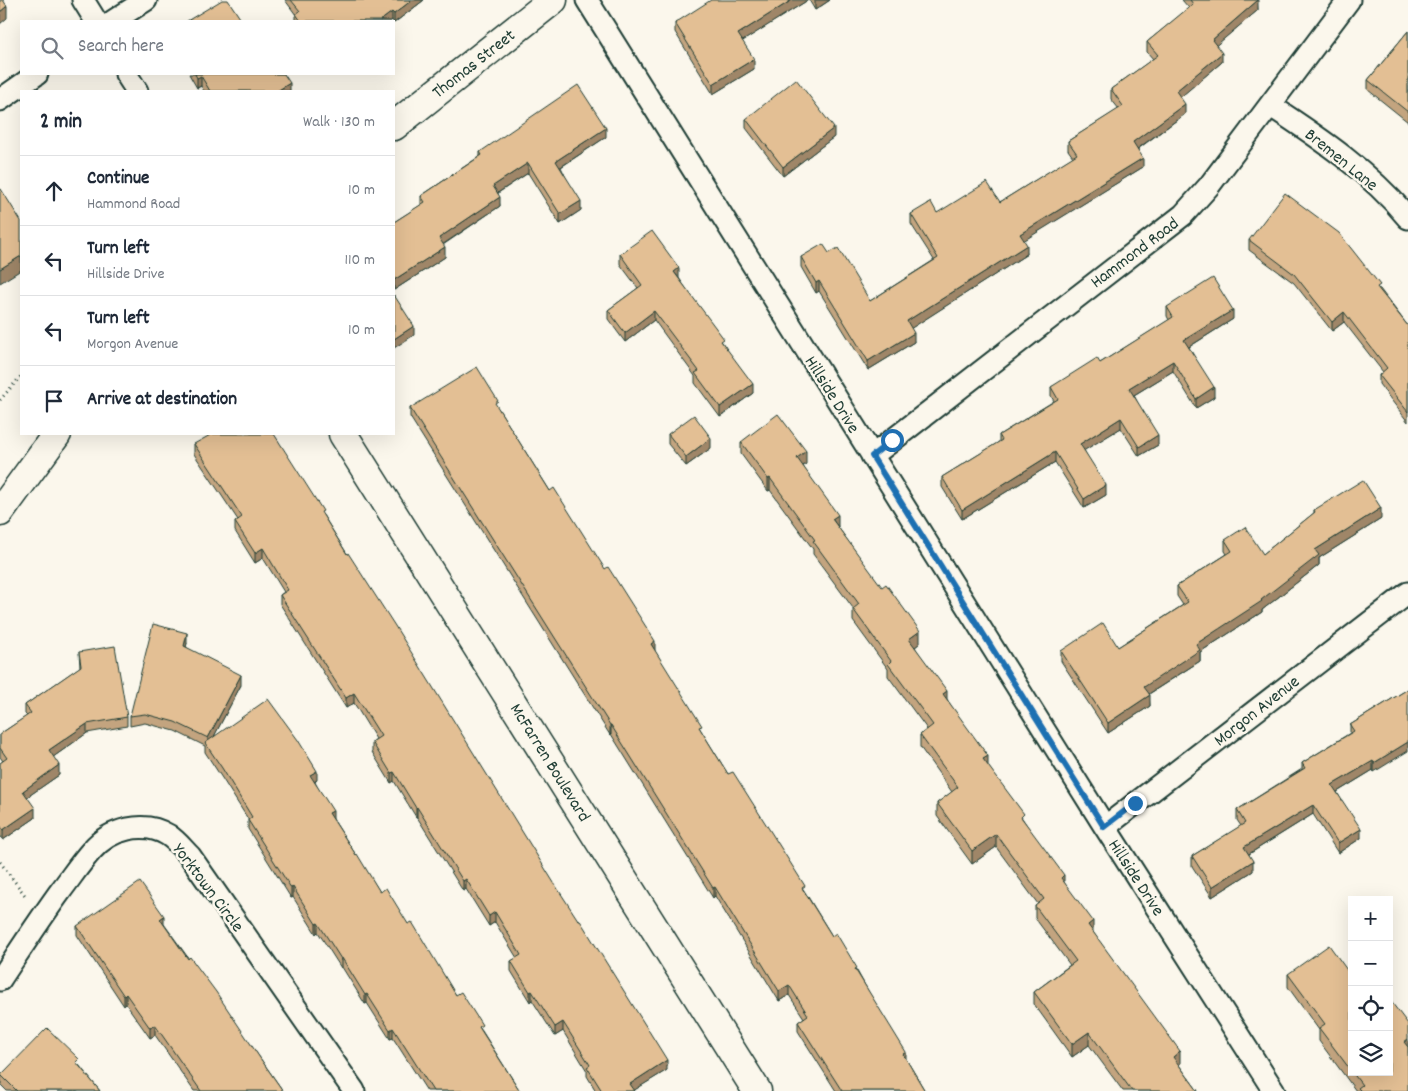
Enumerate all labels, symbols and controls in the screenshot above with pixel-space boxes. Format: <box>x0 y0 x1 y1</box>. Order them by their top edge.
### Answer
search box <box>20 20 395 75</box>
street label: Thomas Street <box>428 24 522 106</box>
icon: search <box>38 34 66 62</box>
text: Search here <box>78 34 164 61</box>
text: 2 min <box>40 108 82 138</box>
text: Walk · 130 m <box>303 111 375 134</box>
street label: Bremen Lane <box>1298 124 1383 198</box>
text: Continue <box>87 166 149 193</box>
icon: ahead <box>40 177 68 205</box>
text: 10 m <box>348 179 375 202</box>
text: Hammond Road <box>87 193 180 216</box>
street label: Hammond Road <box>1086 212 1185 296</box>
text: Turn left <box>87 236 150 263</box>
icon: left <box>40 247 68 275</box>
text: 110 m <box>345 249 375 272</box>
text: Hillside Drive <box>87 263 164 286</box>
text: Turn left <box>87 306 150 333</box>
icon: left <box>40 317 68 345</box>
text: 10 m <box>348 319 375 342</box>
text: Morgon Avenue <box>87 333 178 356</box>
street label: Hillside Drive <box>797 352 865 439</box>
icon: arrive <box>40 387 68 415</box>
text: Arrive at destination <box>87 387 237 414</box>
route start <box>881 429 904 452</box>
street label: Morgon Avenue <box>1209 670 1306 753</box>
street label: McFarren Boulevard <box>502 699 595 827</box>
route end <box>1124 792 1147 815</box>
street label: Hillside Drive <box>1101 835 1169 922</box>
street label: Yorktown Circle <box>165 839 249 938</box>
map controls <box>1348 896 1393 1076</box>
button: + <box>1348 896 1393 941</box>
button: − <box>1348 941 1393 986</box>
button: locate <box>1348 986 1393 1031</box>
button: layers <box>1348 1031 1393 1076</box>

